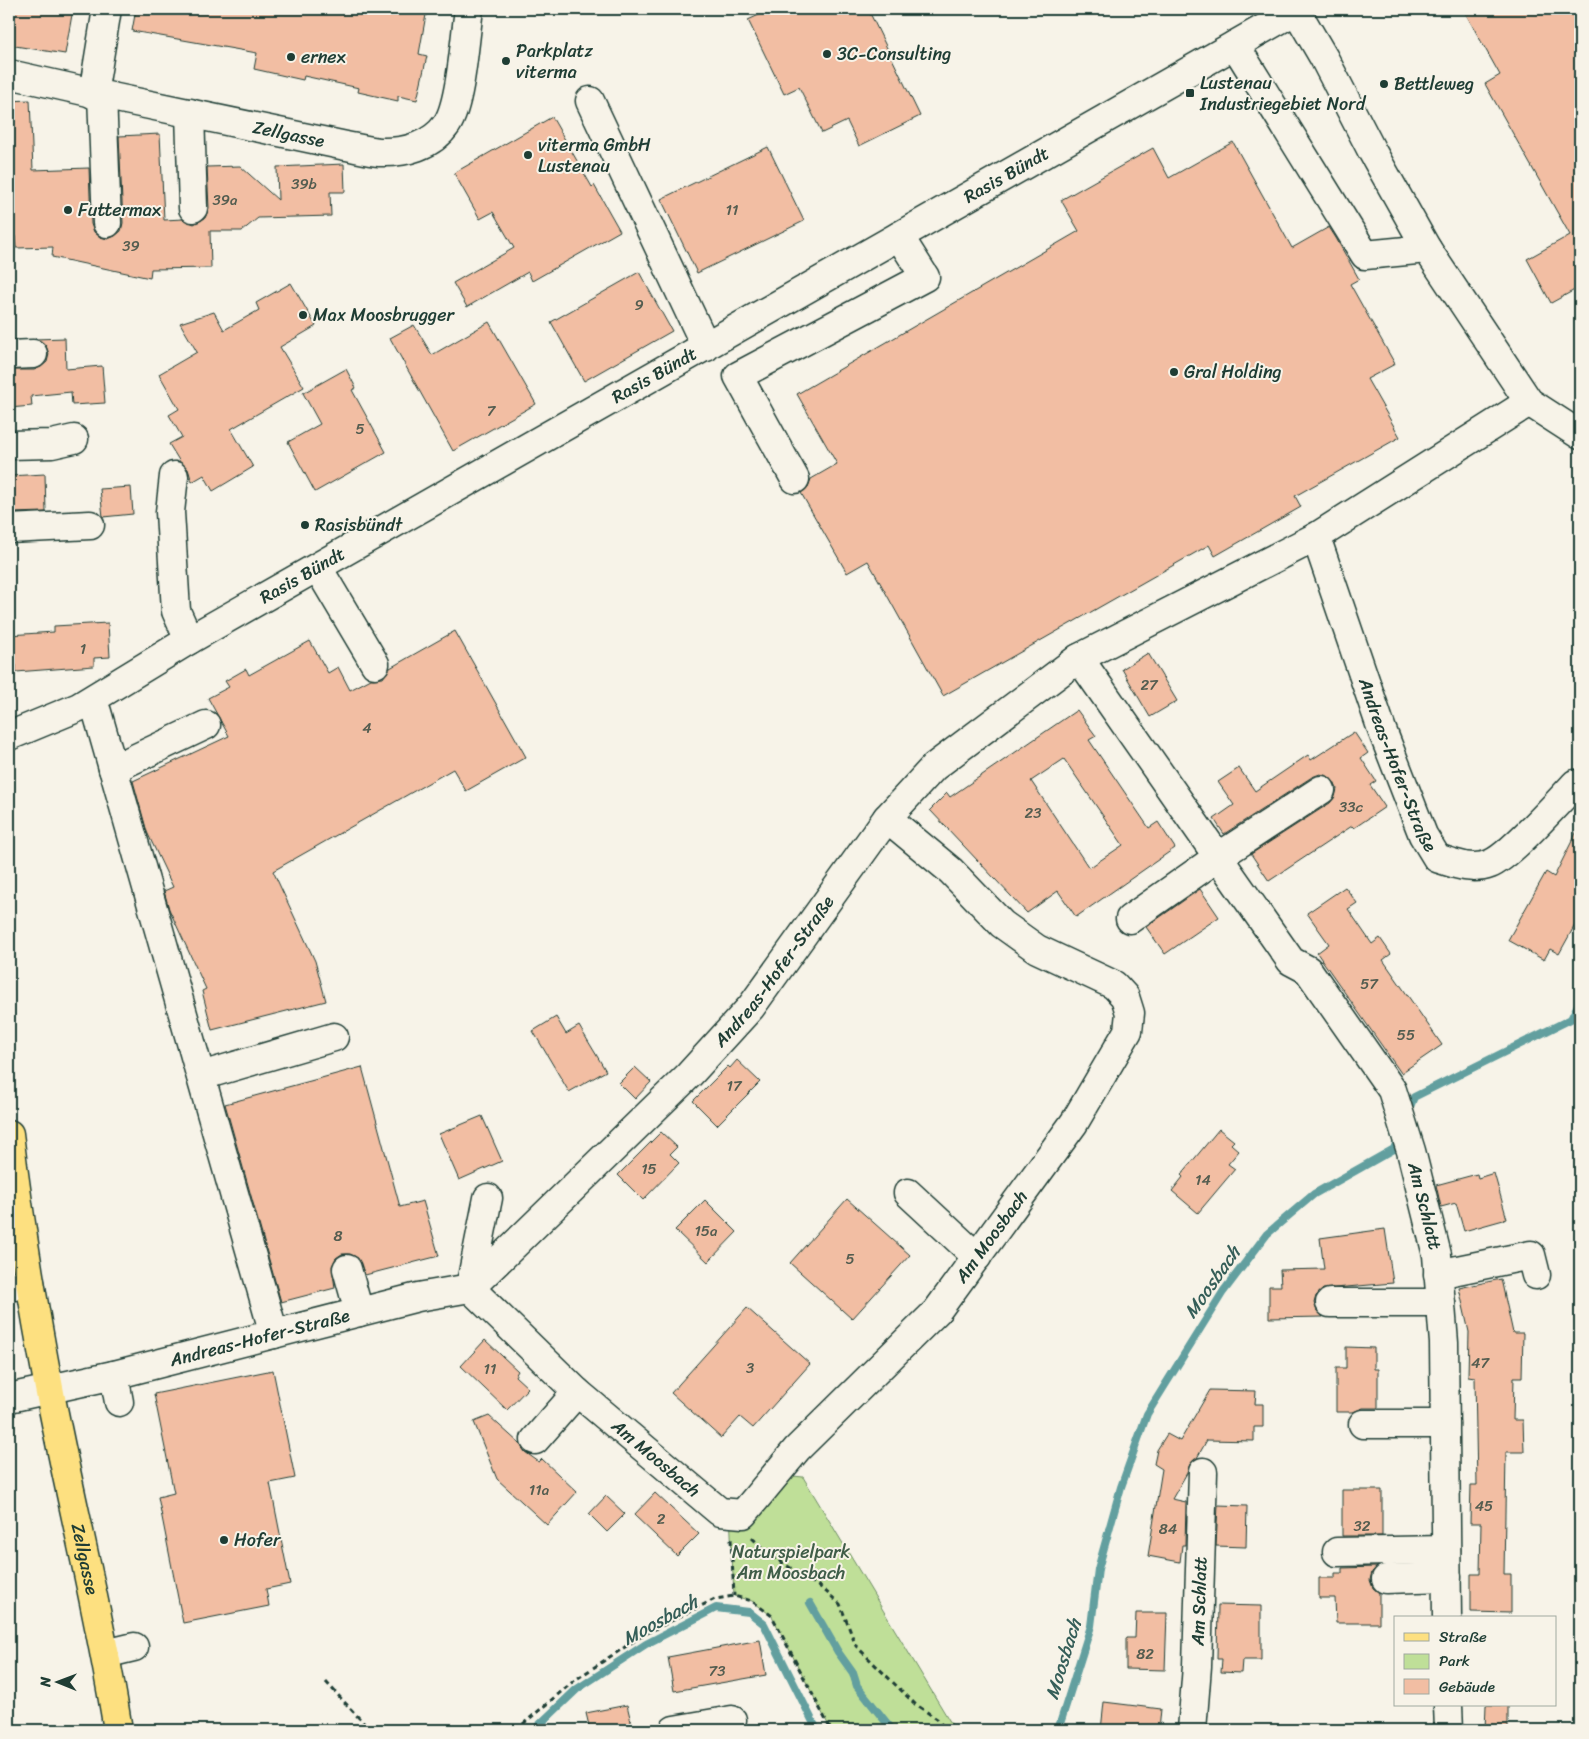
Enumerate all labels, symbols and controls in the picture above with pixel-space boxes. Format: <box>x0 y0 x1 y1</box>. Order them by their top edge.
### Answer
place label: Parkplatz viterma <box>516 35 593 88</box>
place label: 3C-Consulting <box>837 38 951 70</box>
place label: ernex <box>301 41 347 73</box>
marker: 3C-Consulting <box>821 48 833 60</box>
marker: ernex <box>285 51 297 63</box>
marker: Parkplatz viterma <box>500 55 512 67</box>
place label: Lustenau Industriegebiet Nord <box>1199 67 1367 120</box>
place label: Bettleweg <box>1394 68 1474 100</box>
marker: Bettleweg <box>1378 78 1390 90</box>
marker: Lustenau Industriegebiet Nord <box>1184 87 1196 99</box>
street label: Zellgasse <box>250 111 328 157</box>
place label: viterma GmbH Lustenau <box>538 129 651 182</box>
street label: Rasis Bündt <box>957 138 1056 212</box>
marker: viterma GmbH Lustenau <box>522 149 534 161</box>
house number: 39b <box>291 171 317 197</box>
house number: 39a <box>213 187 238 213</box>
place label: Futtermax <box>78 194 162 226</box>
house number: 11 <box>726 197 738 223</box>
marker: Futtermax <box>62 204 74 216</box>
house number: 39 <box>122 233 140 259</box>
house number: 9 <box>634 292 644 318</box>
place label: Max Moosbrugger <box>313 299 455 331</box>
marker: Max Moosbrugger <box>297 309 309 321</box>
street label: Rasis Bündt <box>605 338 703 412</box>
place label: Gral Holding <box>1184 356 1282 388</box>
marker: Gral Holding <box>1168 366 1180 378</box>
house number: 7 <box>487 398 497 424</box>
house number: 5 <box>355 416 365 442</box>
place label: Rasisbündt <box>315 509 403 541</box>
marker: Rasisbündt <box>299 519 311 531</box>
street label: Rasis Bündt <box>253 538 351 613</box>
house number: 1 <box>80 636 86 662</box>
house number: 27 <box>1140 672 1159 698</box>
street label: Andreas-Hofer-Straße <box>1349 673 1446 859</box>
house number: 4 <box>362 715 372 741</box>
house number: 33c <box>1339 794 1363 820</box>
house number: 23 <box>1025 800 1041 826</box>
street label: Andreas-Hofer-Straße <box>705 888 843 1055</box>
house number: 57 <box>1360 971 1379 997</box>
house number: 55 <box>1397 1022 1415 1048</box>
house number: 17 <box>726 1073 743 1099</box>
house number: 15 <box>641 1156 657 1182</box>
street label: Am Schlatt <box>1398 1158 1451 1253</box>
house number: 14 <box>1195 1167 1211 1193</box>
street label: Am Moosbach <box>946 1183 1036 1291</box>
house number: 15a <box>694 1218 718 1244</box>
house number: 8 <box>333 1223 343 1249</box>
water label: Moosbach <box>1175 1237 1250 1325</box>
house number: 5 <box>845 1246 855 1272</box>
street label: Andreas-Hofer-Straße <box>165 1299 353 1376</box>
house number: 47 <box>1471 1350 1490 1376</box>
house number: 3 <box>746 1355 754 1381</box>
house number: 11 <box>484 1356 496 1382</box>
street label: Am Moosbach <box>603 1410 708 1505</box>
house number: 11a <box>529 1477 550 1503</box>
house number: 45 <box>1475 1493 1493 1519</box>
house number: 2 <box>657 1506 666 1532</box>
house number: 32 <box>1354 1513 1371 1539</box>
house number: 84 <box>1159 1516 1177 1542</box>
street label: Zellgasse <box>62 1520 108 1598</box>
place label: Hofer <box>234 1524 282 1556</box>
marker: Hofer <box>218 1534 230 1546</box>
park label: Naturspielpark Am Moosbach <box>732 1536 850 1589</box>
street label: Am Schlatt <box>1182 1556 1216 1647</box>
water label: Moosbach <box>616 1585 706 1654</box>
water label: Moosbach <box>1035 1613 1091 1703</box>
legend <box>1394 1616 1556 1706</box>
text: Straße <box>1439 1624 1487 1650</box>
house number: 82 <box>1136 1641 1154 1667</box>
text: Park <box>1439 1648 1470 1674</box>
north arrow <box>32 1656 82 1706</box>
house number: 73 <box>709 1658 725 1684</box>
text: Gebäude <box>1439 1674 1495 1700</box>
text: N <box>33 1676 58 1688</box>

